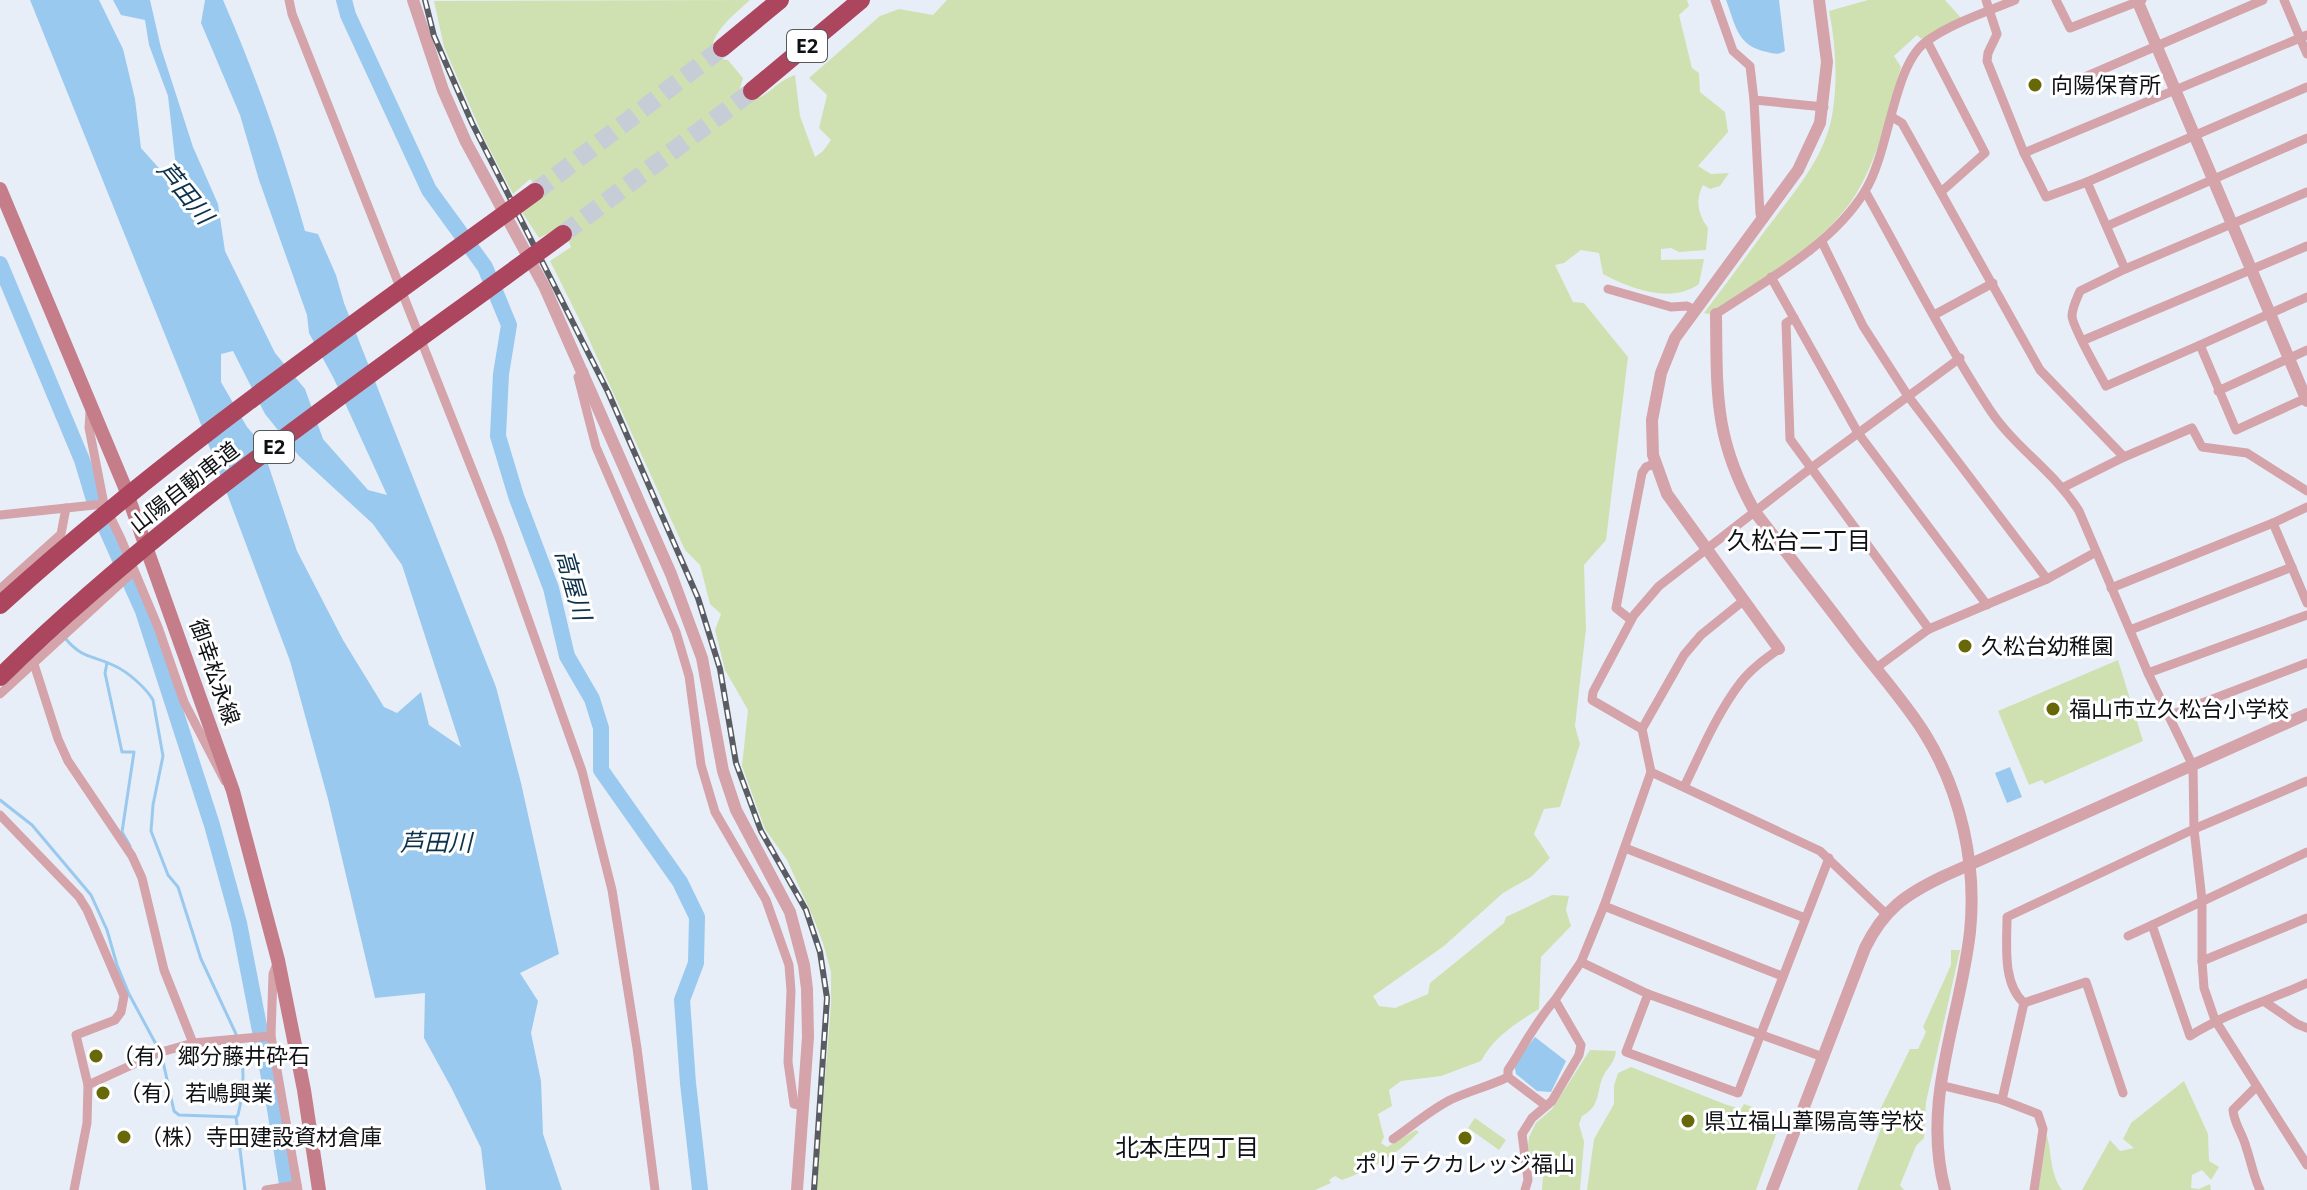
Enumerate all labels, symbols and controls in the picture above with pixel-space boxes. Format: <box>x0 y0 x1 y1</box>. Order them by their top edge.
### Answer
road number: E2 <box>787 30 827 62</box>
place label: 向陽保育所 <box>2051 69 2161 99</box>
marker: 向陽保育所 <box>2026 76 2044 94</box>
water label: 芦田川 <box>151 154 224 233</box>
road number: E2 <box>254 431 294 463</box>
street label: 山陽自動車道 <box>122 434 245 539</box>
district label: 久松台二丁目 <box>1727 523 1871 556</box>
water label: 高屋川 <box>549 545 601 627</box>
street label: 御幸松永線 <box>184 615 248 729</box>
place label: 久松台幼稚園 <box>1981 630 2113 660</box>
marker: 久松台幼稚園 <box>1956 637 1974 655</box>
place label: 福山市立久松台小学校 <box>2069 693 2289 723</box>
marker: 福山市立久松台小学校 <box>2044 700 2062 718</box>
water label: 芦田川 <box>400 825 475 858</box>
place label: （有）郷分藤井砕石 <box>112 1040 310 1070</box>
marker: （有）郷分藤井砕石 <box>87 1047 105 1065</box>
place label: （有）若嶋興業 <box>119 1077 273 1107</box>
marker: （有）若嶋興業 <box>94 1084 112 1102</box>
place label: 県立福山葦陽高等学校 <box>1704 1105 1924 1135</box>
marker: 県立福山葦陽高等学校 <box>1679 1112 1697 1130</box>
place label: （株）寺田建設資材倉庫 <box>140 1121 382 1151</box>
marker: （株）寺田建設資材倉庫 <box>115 1128 133 1146</box>
marker: ポリテクカレッジ福山 <box>1456 1129 1474 1147</box>
district label: 北本庄四丁目 <box>1115 1130 1259 1163</box>
place label: ポリテクカレッジ福山 <box>1355 1148 1575 1178</box>

